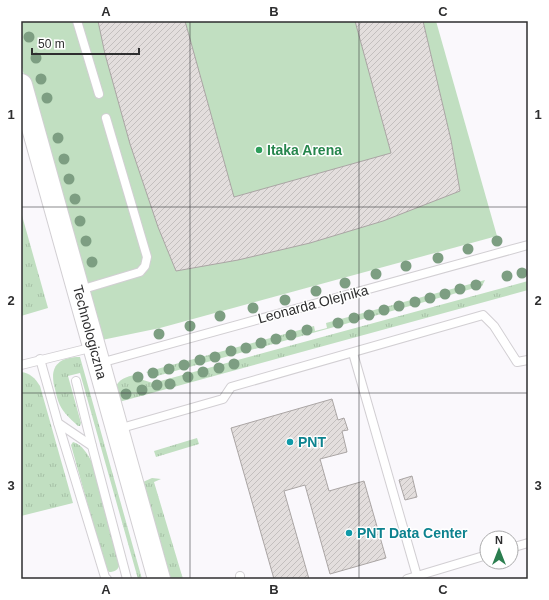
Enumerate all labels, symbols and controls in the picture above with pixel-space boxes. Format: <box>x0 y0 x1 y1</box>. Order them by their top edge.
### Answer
text: A <box>101 4 111 19</box>
text: B <box>269 4 279 19</box>
text: C <box>438 4 448 19</box>
scale bar <box>32 30 139 56</box>
text: 50 m <box>38 37 65 51</box>
text: 1 <box>7 107 15 122</box>
text: 1 <box>534 107 542 122</box>
place label: Itaka Arena <box>267 142 342 158</box>
marker: Itaka Arena <box>254 145 264 155</box>
street label: Leonarda Olejnika <box>256 282 370 326</box>
street label: Technologiczna <box>70 283 110 381</box>
text: 2 <box>7 293 15 308</box>
text: 2 <box>534 293 542 308</box>
place label: PNT <box>298 434 326 450</box>
marker: PNT <box>285 437 295 447</box>
text: 3 <box>7 478 15 493</box>
text: 3 <box>534 478 542 493</box>
place label: PNT Data Center <box>357 525 468 541</box>
marker: PNT Data Center <box>344 528 354 538</box>
north arrow <box>479 530 519 570</box>
text: N <box>495 534 503 546</box>
text: A <box>101 582 111 597</box>
text: B <box>269 582 279 597</box>
text: C <box>438 582 448 597</box>

